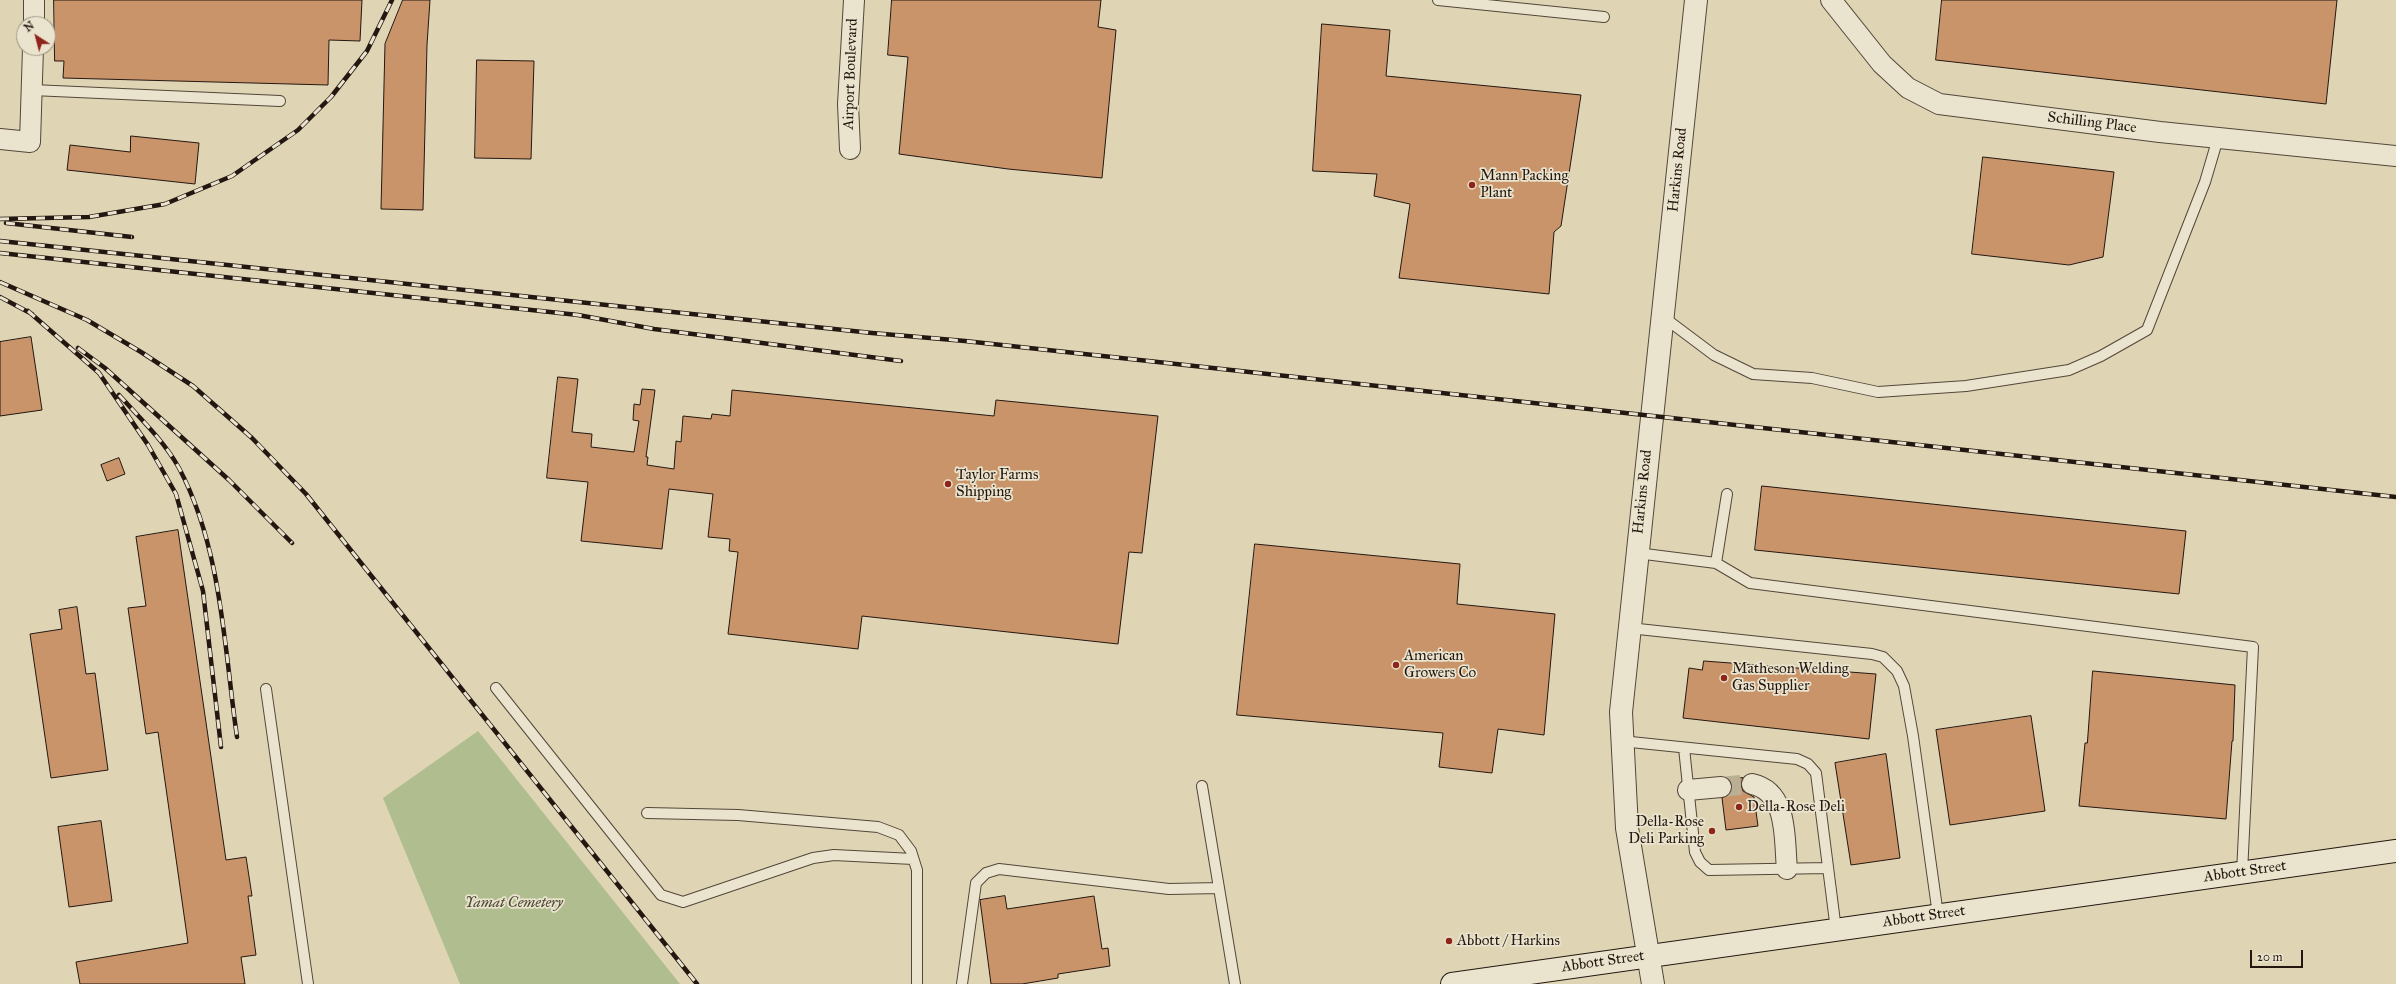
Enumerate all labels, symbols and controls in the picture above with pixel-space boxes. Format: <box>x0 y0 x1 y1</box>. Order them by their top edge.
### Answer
north arrow <box>16 16 56 56</box>
street label: Airport Boulevard <box>840 18 862 130</box>
text: N <box>22 19 37 35</box>
street label: Schilling Place <box>2046 109 2138 137</box>
street label: Harkins Road <box>1665 127 1691 213</box>
place label: Mann Packing Plant <box>1480 167 1568 202</box>
marker: Mann Packing Plant <box>1467 180 1477 190</box>
street label: Harkins Road <box>1630 449 1656 535</box>
place label: Taylor Farms Shipping <box>956 466 1038 501</box>
marker: Taylor Farms Shipping <box>943 479 953 489</box>
place label: American Growers Co <box>1404 647 1476 682</box>
marker: American Growers Co <box>1391 660 1401 670</box>
place label: Matheson Welding Gas Supplier <box>1732 660 1849 695</box>
marker: Matheson Welding Gas Supplier <box>1719 673 1729 683</box>
place label: Della-Rose Deli <box>1747 798 1845 816</box>
marker: Della-Rose Deli <box>1734 802 1744 812</box>
place label: Della-Rose Deli Parking <box>1628 813 1704 848</box>
marker: Della-Rose Deli Parking <box>1707 826 1717 836</box>
street label: Abbott Street <box>2202 857 2288 887</box>
park label: Yamat Cemetery <box>465 894 563 912</box>
street label: Abbott Street <box>1881 902 1967 932</box>
place label: Abbott / Harkins <box>1457 932 1560 950</box>
marker: Abbott / Harkins <box>1444 936 1454 946</box>
scale bar <box>2252 942 2305 968</box>
street label: Abbott Street <box>1560 947 1646 977</box>
text: 20 m <box>2257 950 2283 964</box>

